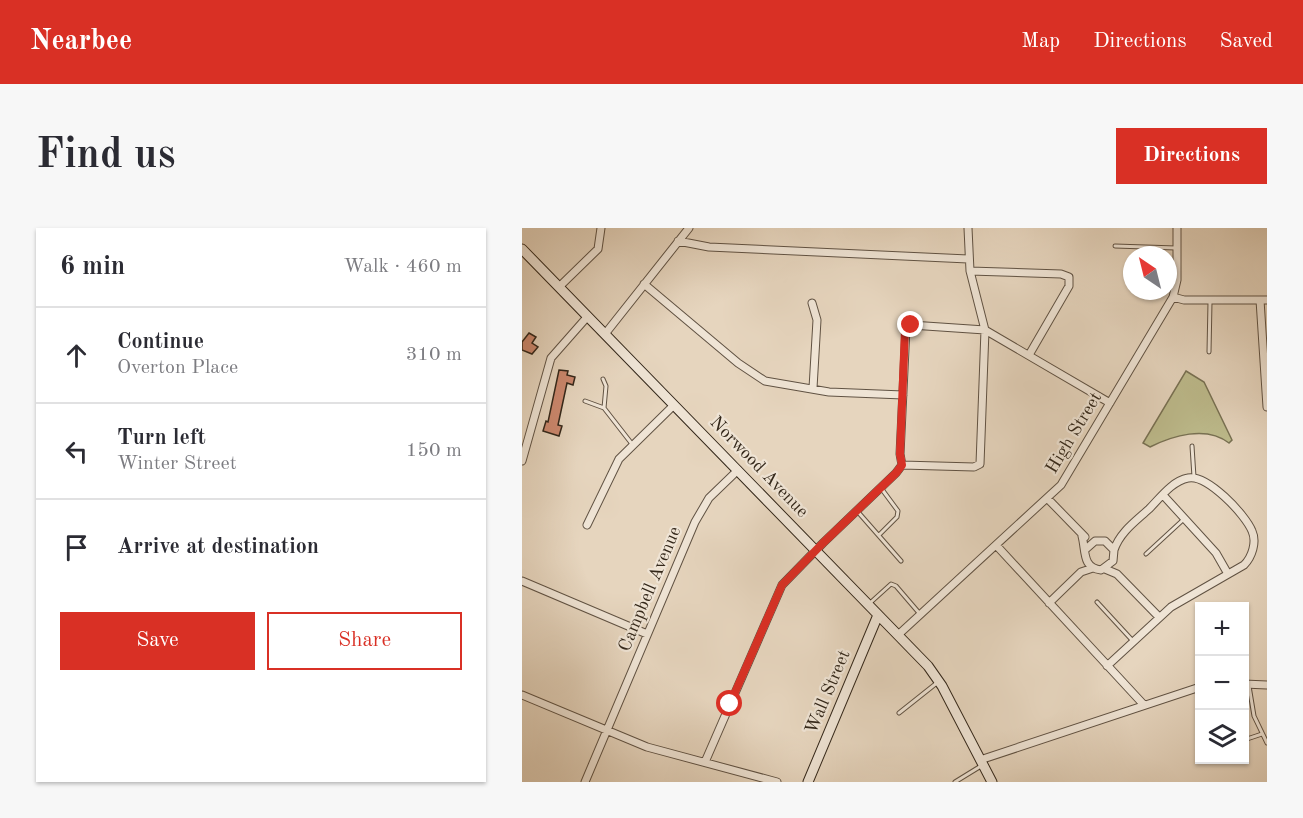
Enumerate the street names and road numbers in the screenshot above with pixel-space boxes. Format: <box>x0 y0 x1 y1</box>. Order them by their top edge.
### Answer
street label: High Street <box>1043 389 1105 477</box>
street label: Norwood Avenue <box>706 413 812 521</box>
street label: Campbell Avenue <box>616 524 684 654</box>
street label: Wall Street <box>802 647 854 737</box>

